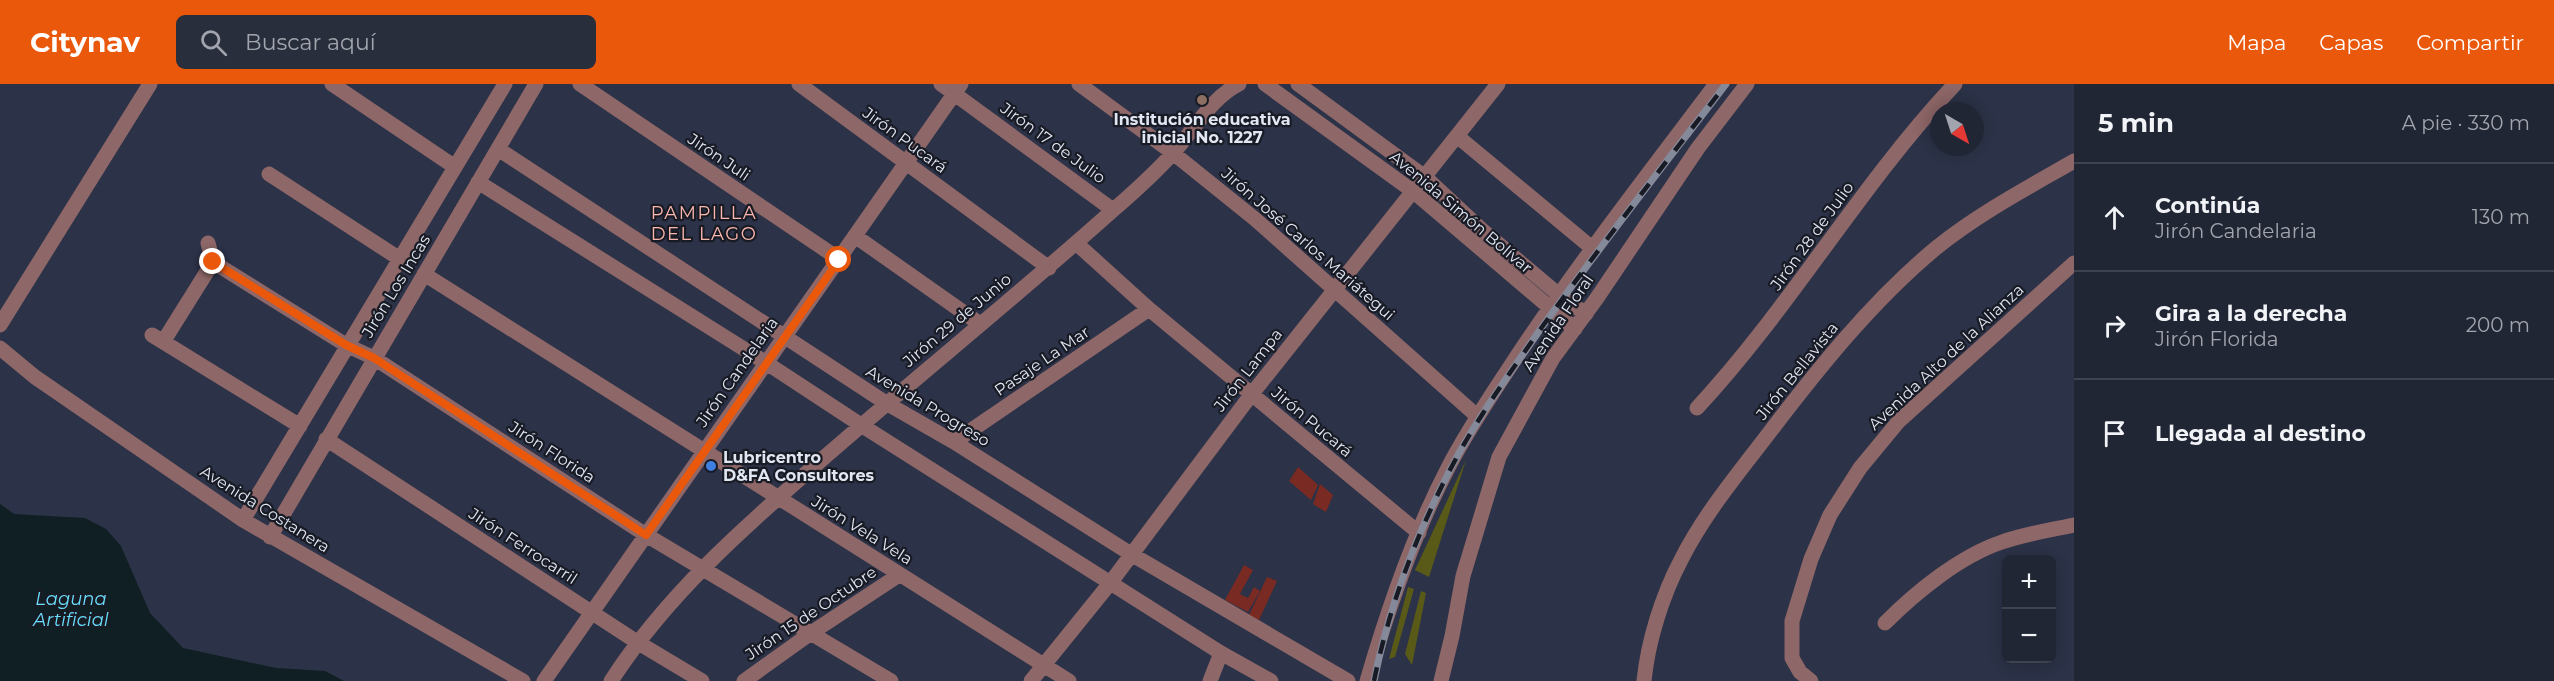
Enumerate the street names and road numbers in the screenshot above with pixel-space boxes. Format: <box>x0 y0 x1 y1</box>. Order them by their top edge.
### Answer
street label: Jirón 17 de Julio <box>996 98 1109 187</box>
street label: Jirón Pucará <box>858 102 951 177</box>
street label: Jirón Juli <box>683 129 754 185</box>
street label: Avenida Simón Bolívar <box>1386 147 1536 277</box>
street label: Jirón José Carlos Mariátegui <box>1217 163 1398 324</box>
street label: Jirón 28 de Julio <box>1766 178 1858 295</box>
street label: Jirón Los Incas <box>357 231 434 342</box>
street label: Jirón 29 de Junio <box>898 269 1015 371</box>
street label: Avenida Floral <box>1519 271 1597 375</box>
street label: Avenida Alto de la Alianza <box>1864 280 2028 434</box>
street label: Jirón Candelaria <box>692 314 782 431</box>
street label: Jirón Bellavista <box>1751 319 1842 424</box>
street label: Pasaje La Mar <box>991 322 1093 400</box>
street label: Jirón Lampa <box>1209 325 1286 416</box>
street label: Avenida Progreso <box>863 362 993 450</box>
street label: Jirón Pucará <box>1267 382 1356 461</box>
street label: Jirón Florida <box>505 417 599 487</box>
street label: Avenida Costanera <box>197 461 333 557</box>
street label: Jirón Vela Vela <box>807 491 916 569</box>
street label: Jirón Ferrocarril <box>464 503 581 588</box>
street label: Jirón 15 de Octubre <box>741 562 880 664</box>

